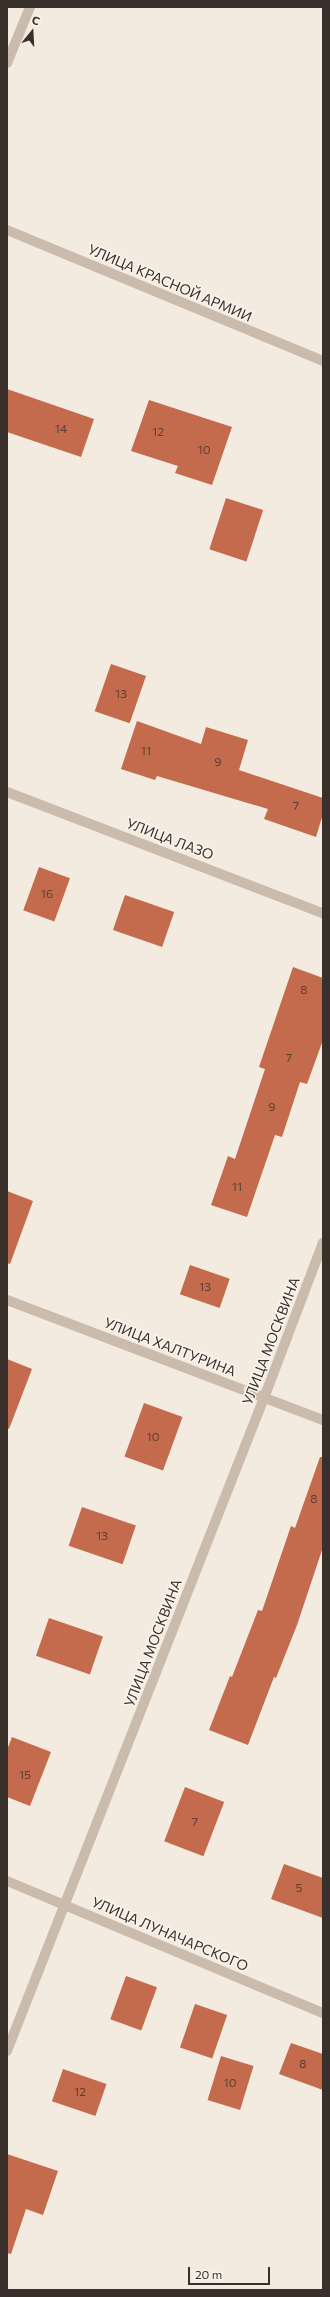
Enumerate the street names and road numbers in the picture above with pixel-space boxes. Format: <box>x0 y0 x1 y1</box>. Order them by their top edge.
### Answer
street label: УЛИЦА КРАСНОЙ АРМИИ <box>86 241 254 325</box>
street label: УЛИЦА ЛАЗО <box>124 815 216 863</box>
street label: УЛИЦА МОСКВИНА <box>239 1275 303 1407</box>
street label: УЛИЦА ХАЛТУРИНА <box>102 1314 238 1380</box>
street label: УЛИЦА МОСКВИНА <box>121 1577 185 1709</box>
street label: УЛИЦА ЛУНАЧАРСКОГО <box>89 1893 251 1975</box>

